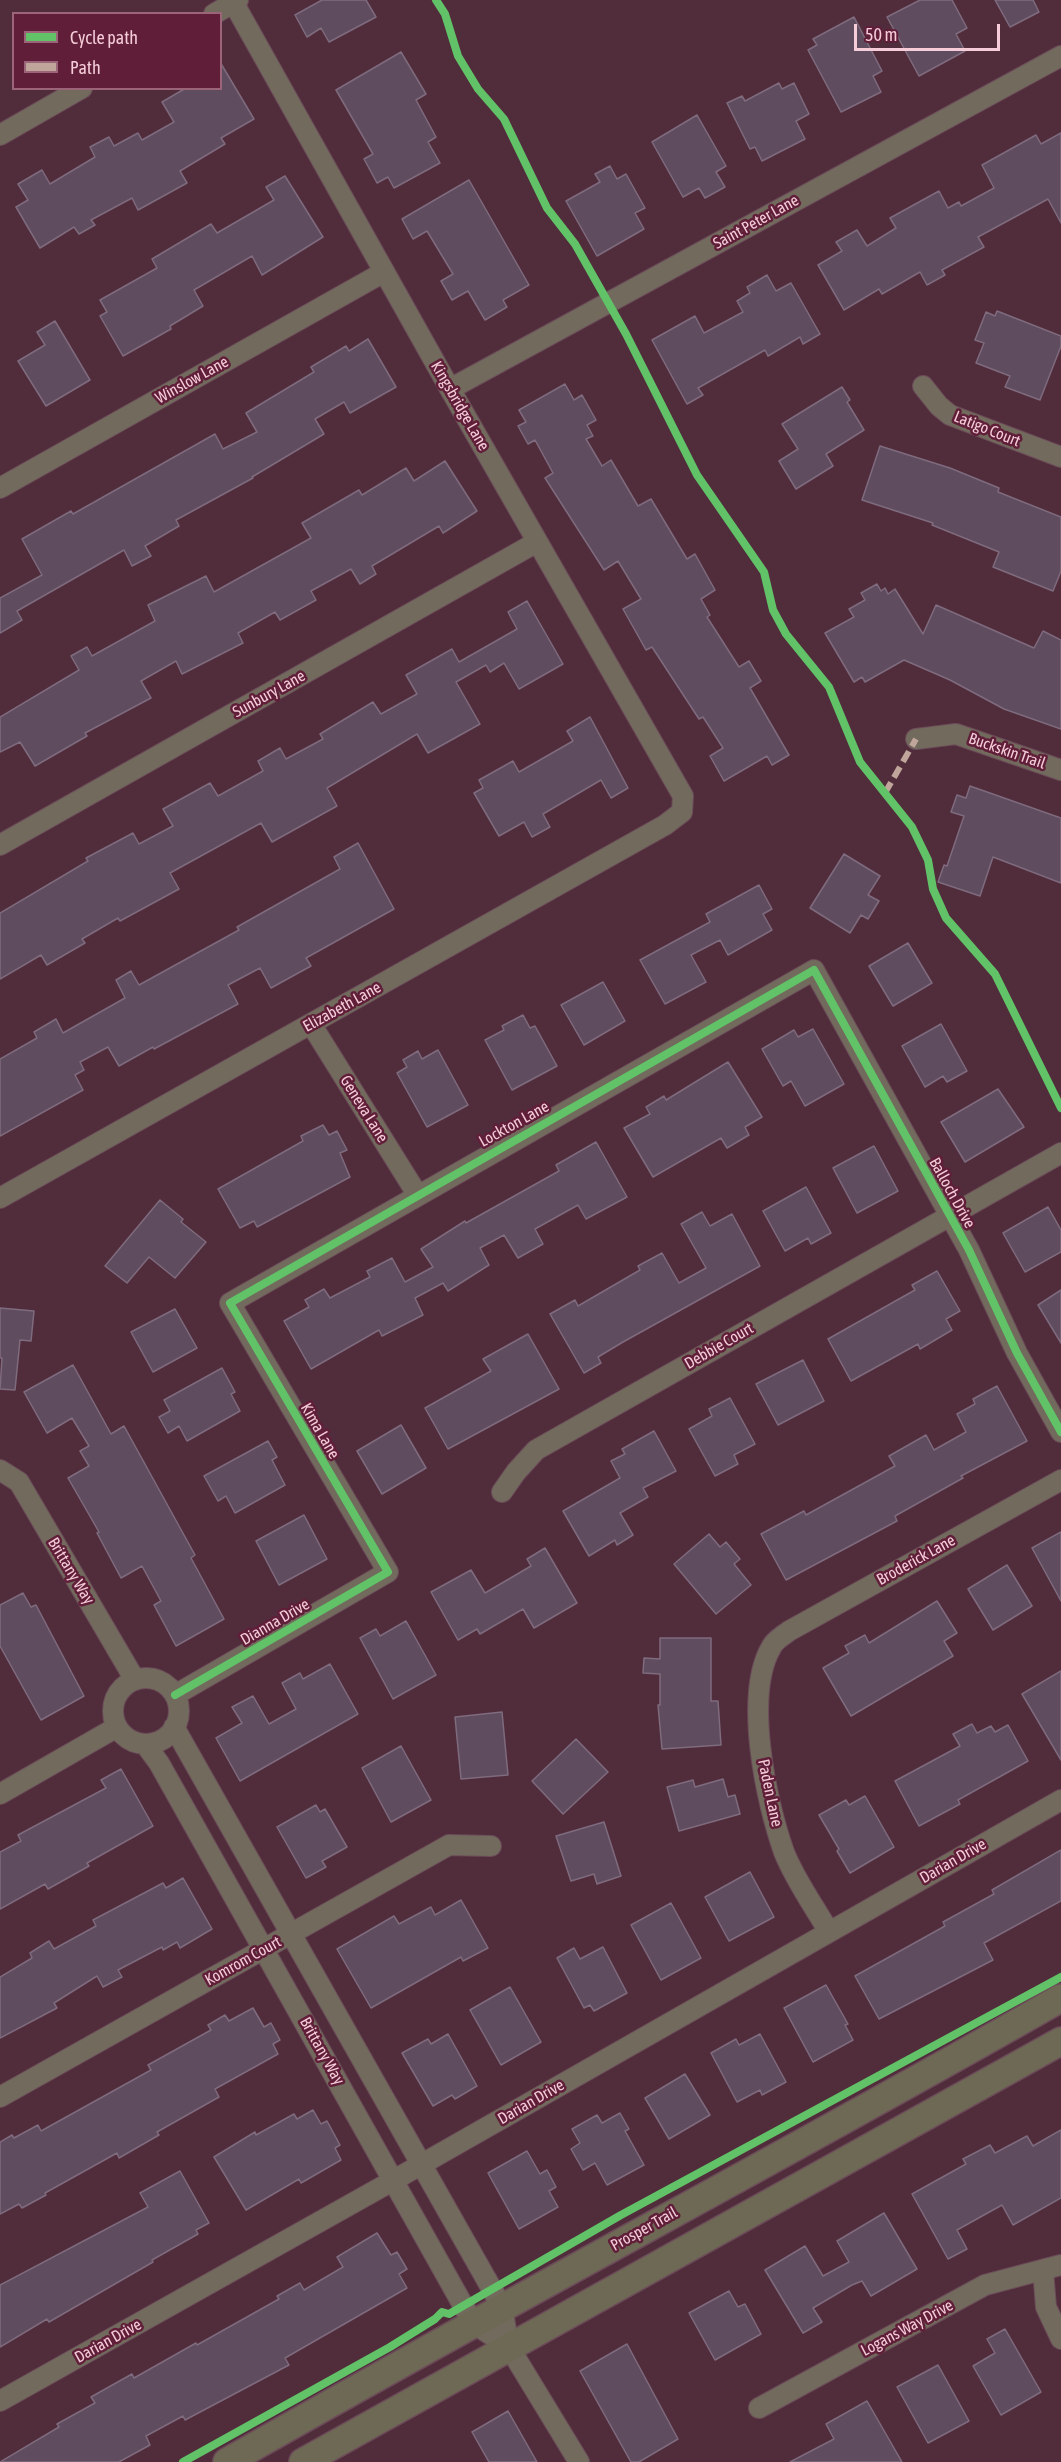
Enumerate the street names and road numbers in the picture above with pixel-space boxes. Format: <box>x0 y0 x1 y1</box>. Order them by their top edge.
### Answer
street label: Saint Peter Lane <box>710 191 802 253</box>
street label: Winslow Lane <box>152 352 232 408</box>
street label: Kingsbridge Lane <box>427 358 493 454</box>
street label: Latigo Court <box>951 407 1023 451</box>
street label: Sunbury Lane <box>230 666 308 722</box>
street label: Buckskin Trail <box>966 729 1048 773</box>
street label: Elizabeth Lane <box>300 978 384 1036</box>
street label: Geneva Lane <box>336 1072 392 1146</box>
street label: Lockton Lane <box>476 1097 552 1151</box>
street label: Balloch Drive <box>925 1154 979 1232</box>
street label: Debbie Court <box>681 1319 757 1373</box>
street label: Kima Lane <box>296 1400 344 1462</box>
street label: Broderick Lane <box>873 1531 959 1589</box>
street label: Brittany Way <box>44 1534 98 1608</box>
street label: Dianna Drive <box>237 1595 313 1649</box>
street label: Paden Lane <box>753 1758 787 1828</box>
street label: Darian Drive <box>916 1834 990 1888</box>
street label: Komrom Court <box>202 1932 284 1990</box>
street label: Brittany Way <box>296 2014 348 2088</box>
street label: Darian Drive <box>494 2075 568 2129</box>
street label: Prosper Trail <box>607 2203 681 2255</box>
street label: Logans Way Drive <box>858 2296 956 2360</box>
street label: Darian Drive <box>71 2315 145 2367</box>

